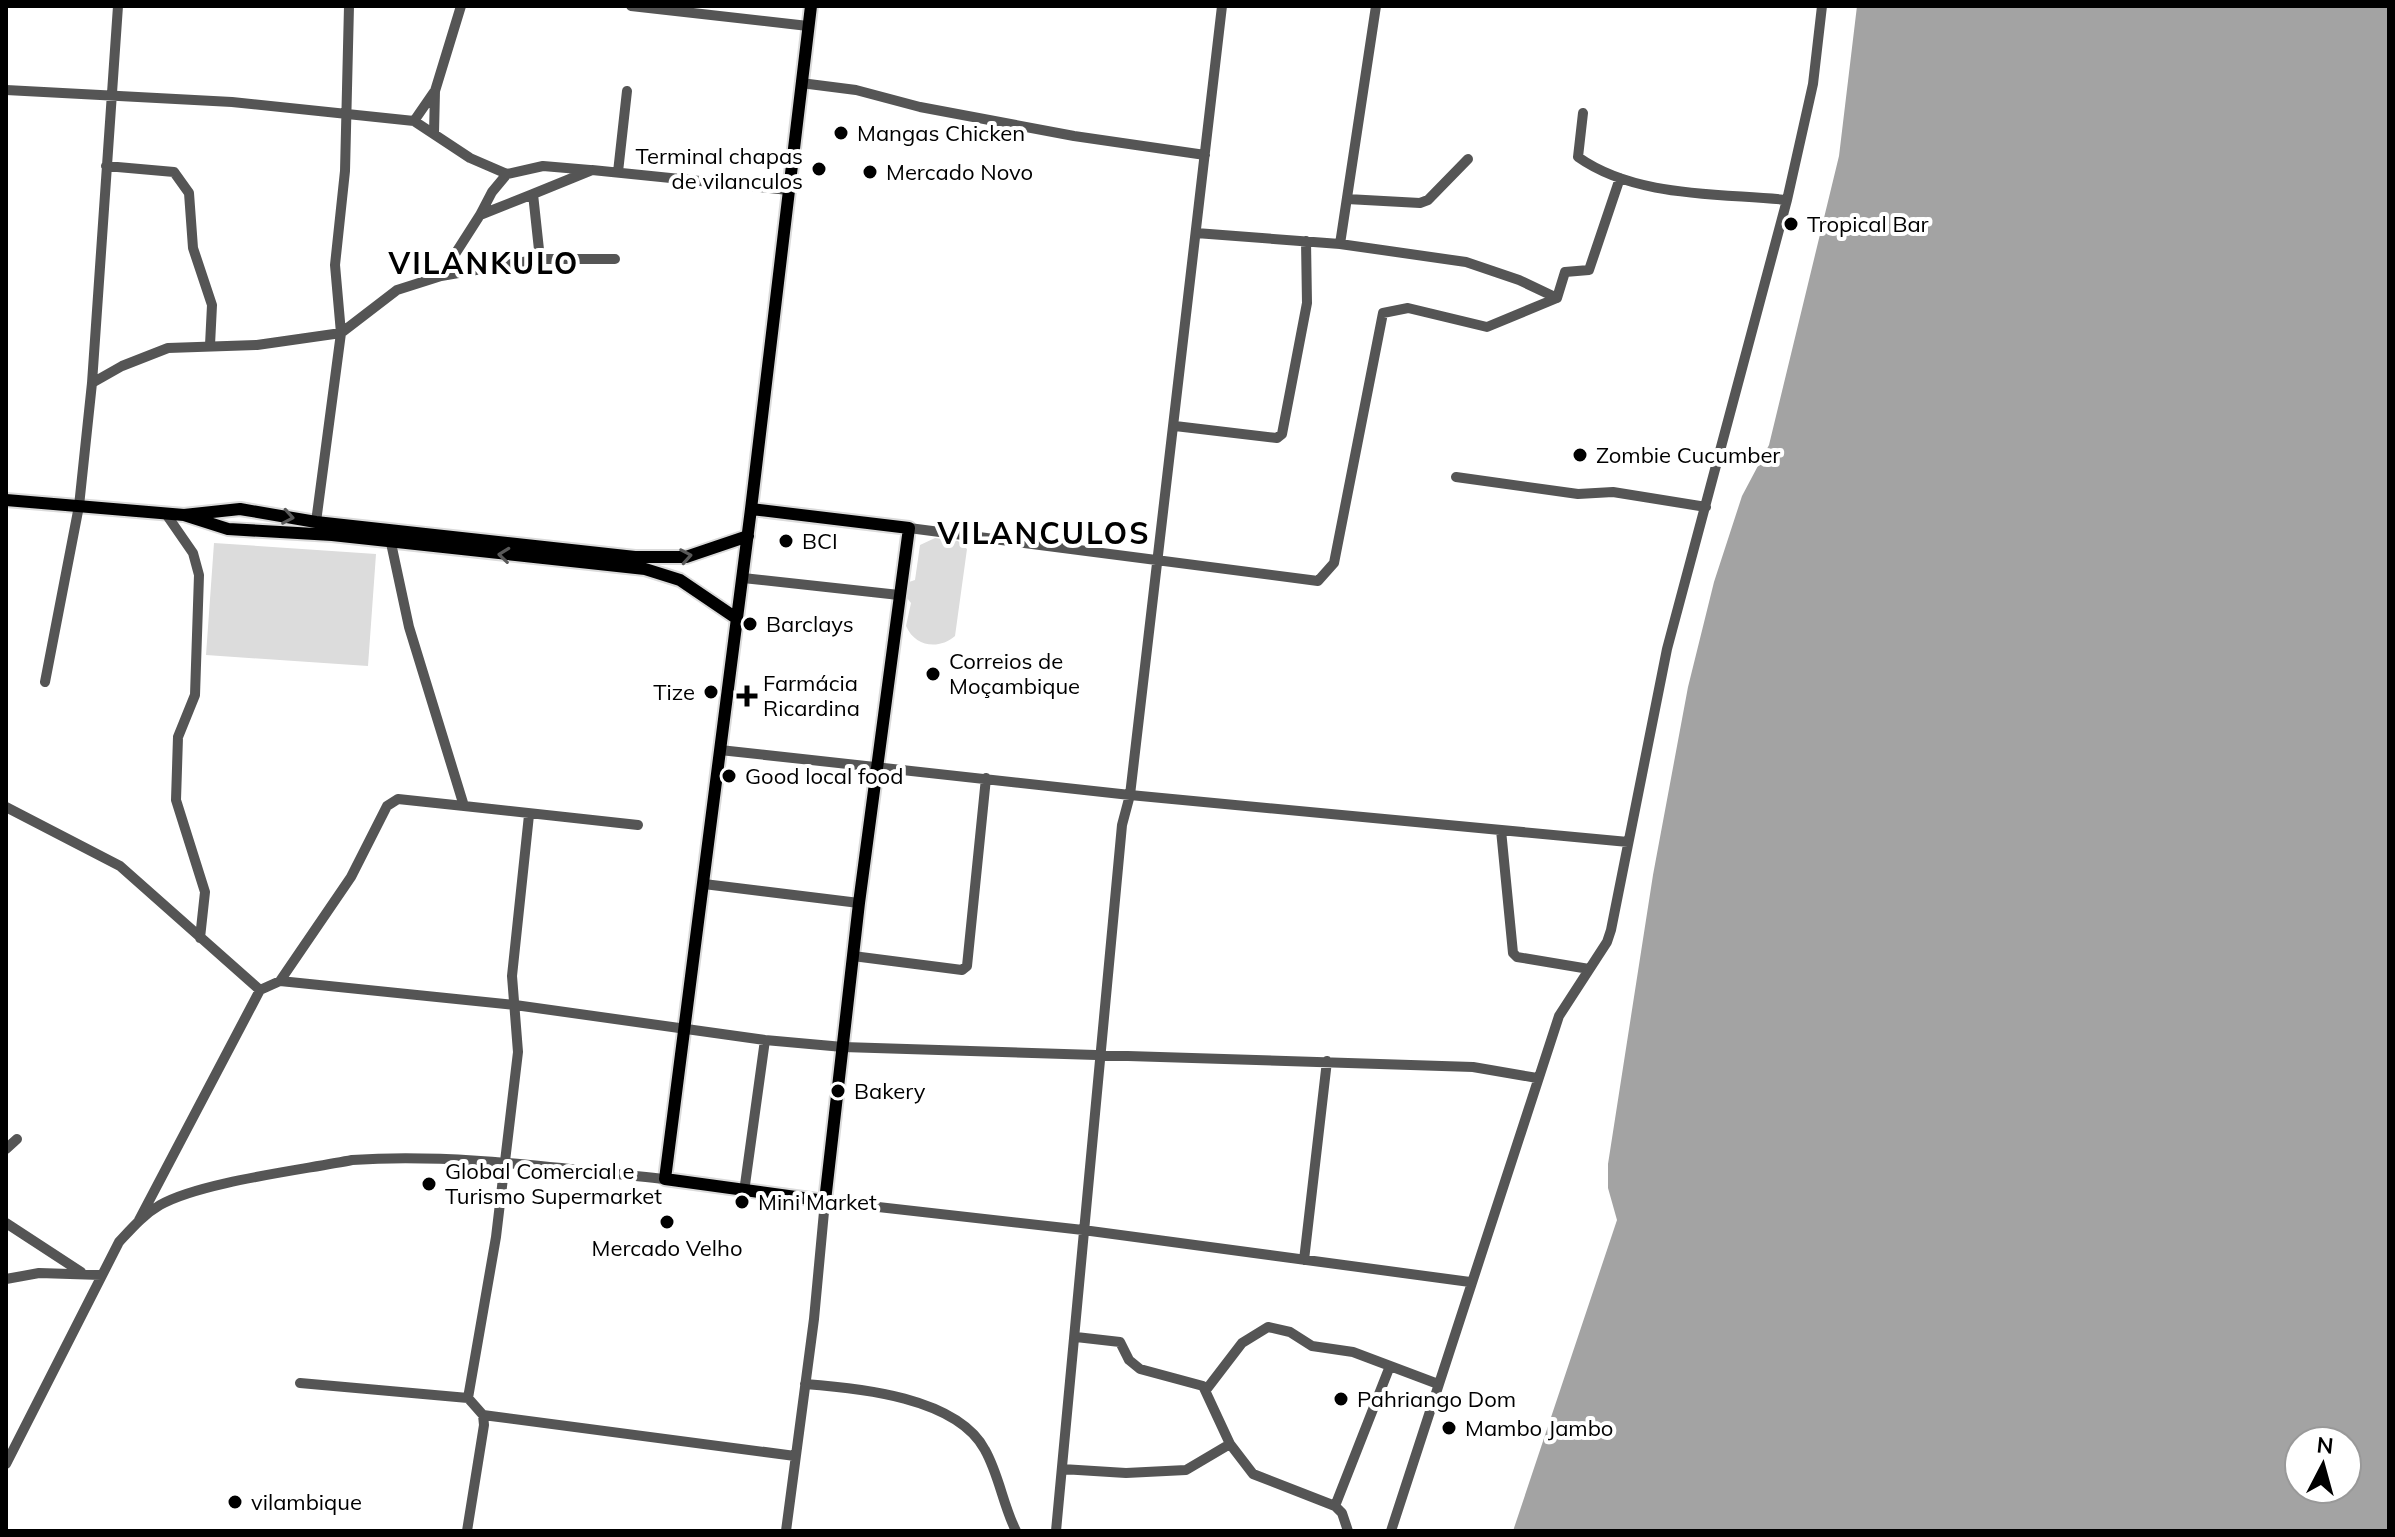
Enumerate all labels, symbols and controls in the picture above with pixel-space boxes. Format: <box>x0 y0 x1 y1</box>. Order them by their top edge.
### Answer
place label: Mangas Chicken <box>857 119 1025 147</box>
marker: Mangas Chicken <box>832 124 850 142</box>
place label: Terminal chapas de vilanculos <box>636 142 803 195</box>
place label: Mercado Novo <box>886 158 1033 186</box>
marker: Terminal chapas de vilanculos <box>810 160 828 178</box>
marker: Mercado Novo <box>861 163 879 181</box>
place label: Tropical Bar <box>1807 210 1929 238</box>
marker: Tropical Bar <box>1782 215 1800 233</box>
district label: VILANKULO <box>388 244 579 282</box>
place label: Zombie Cucumber <box>1596 441 1780 469</box>
marker: Zombie Cucumber <box>1571 446 1589 464</box>
one-way arrow <box>282 508 295 525</box>
district label: VILANCULOS <box>936 514 1151 552</box>
place label: BCI <box>802 527 838 555</box>
marker: BCI <box>777 532 795 550</box>
one-way arrow <box>497 546 510 563</box>
one-way arrow <box>679 548 692 565</box>
place label: Barclays <box>766 610 854 638</box>
marker: Barclays <box>741 615 759 633</box>
place label: Correios de Moçambique <box>949 647 1080 700</box>
marker: Correios de Moçambique <box>924 665 942 683</box>
place label: Farmácia Ricardina <box>763 669 860 722</box>
place label: Tize <box>653 678 695 706</box>
marker: Tize <box>702 683 720 701</box>
marker: Farmácia Ricardina <box>738 687 756 705</box>
place label: Good local food <box>745 762 903 790</box>
marker: Good local food <box>720 767 738 785</box>
place label: Bakery <box>854 1077 926 1105</box>
marker: Bakery <box>829 1082 847 1100</box>
place label: Global Comercial e Turismo Supermarket <box>445 1157 662 1210</box>
marker: Global Comercial e Turismo Supermarket <box>420 1175 438 1193</box>
place label: Mini Market <box>758 1188 877 1216</box>
marker: Mini Market <box>733 1193 751 1211</box>
marker: Mercado Velho <box>658 1213 676 1231</box>
place label: Mercado Velho <box>592 1234 742 1262</box>
place label: Pahriango Dom <box>1357 1385 1516 1413</box>
marker: Pahriango Dom <box>1332 1390 1350 1408</box>
place label: Mambo Jambo <box>1465 1414 1613 1442</box>
marker: Mambo Jambo <box>1440 1419 1458 1437</box>
north arrow <box>2283 1425 2363 1505</box>
text: N <box>2315 1430 2335 1460</box>
place label: vilambique <box>251 1488 362 1516</box>
marker: vilambique <box>226 1493 244 1511</box>

